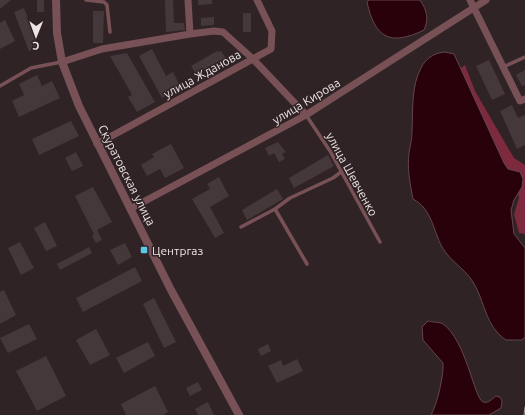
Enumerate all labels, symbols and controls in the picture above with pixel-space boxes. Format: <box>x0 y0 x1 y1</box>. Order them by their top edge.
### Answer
north arrow <box>16 16 56 56</box>
text: С <box>32 40 39 52</box>
street label: улица Жданова <box>161 47 243 101</box>
street label: улица Кирова <box>270 76 342 126</box>
street label: Скуратовская улица <box>96 122 158 228</box>
street label: улица Шевченко <box>324 130 380 218</box>
place label: Центргаз <box>152 244 203 257</box>
marker: Центргаз <box>139 245 149 255</box>

